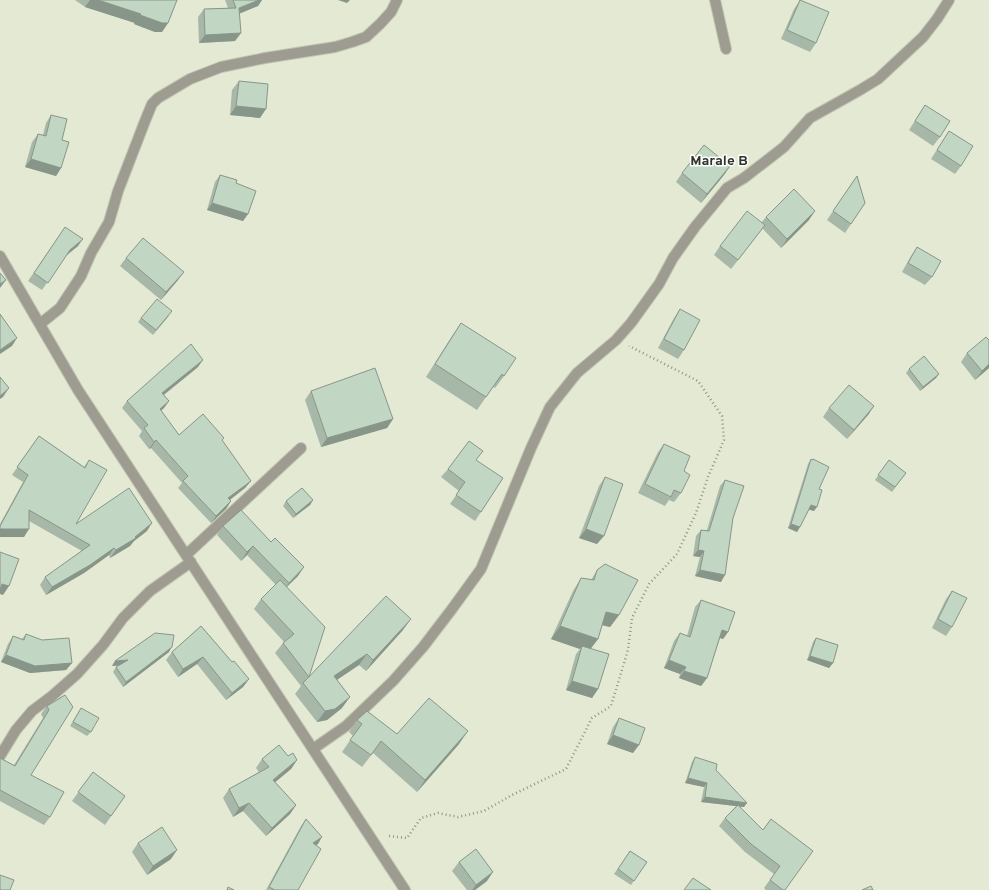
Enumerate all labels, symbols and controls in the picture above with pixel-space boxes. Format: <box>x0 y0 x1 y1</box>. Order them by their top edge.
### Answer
district label: Marale B <box>690 153 748 170</box>

